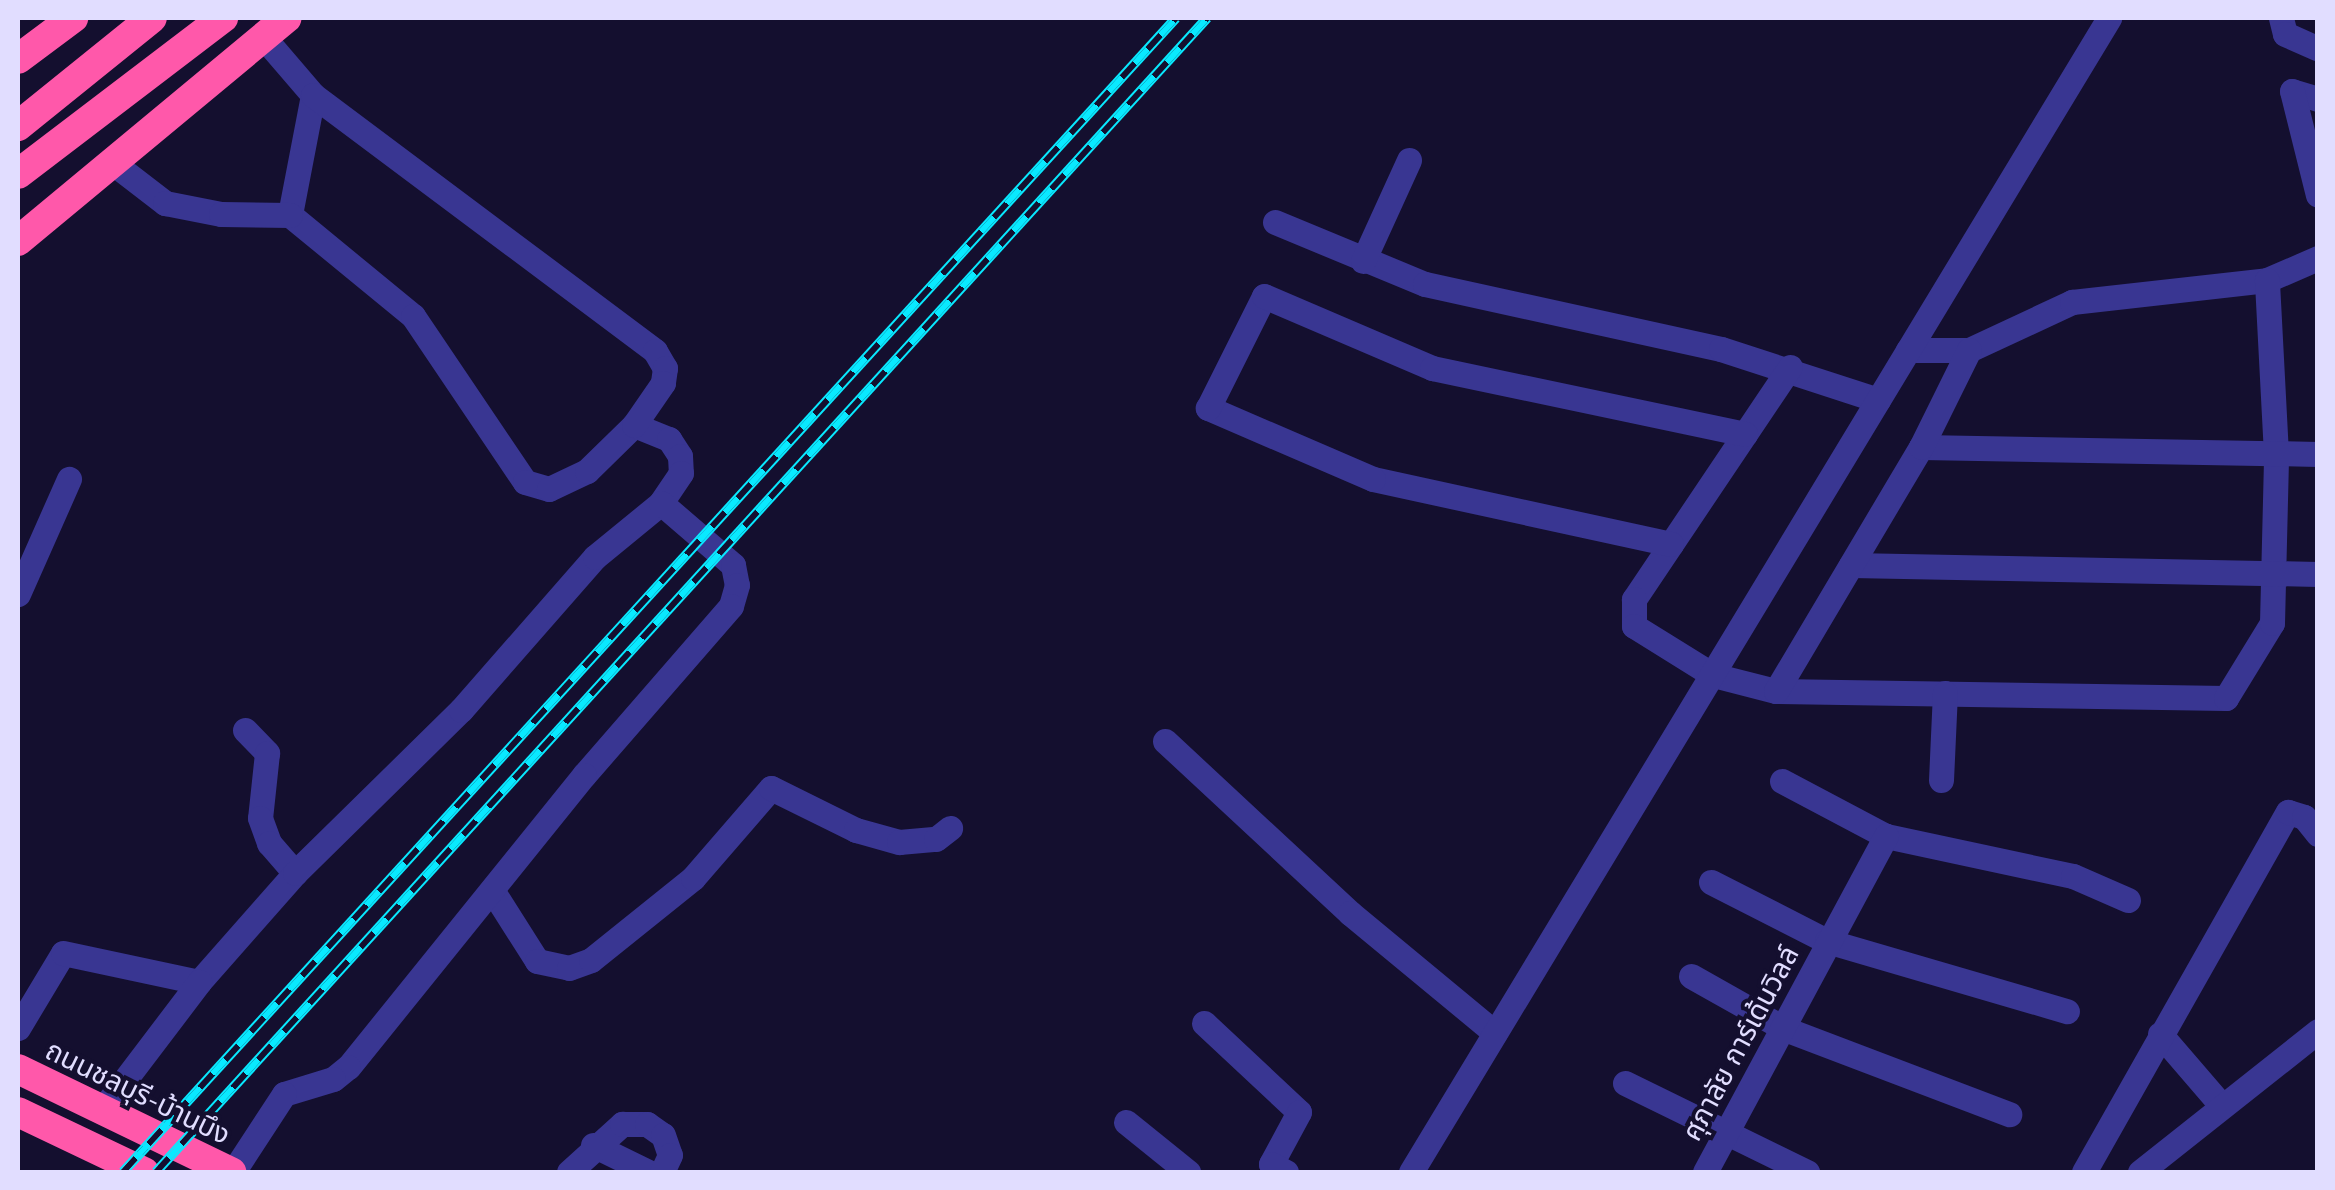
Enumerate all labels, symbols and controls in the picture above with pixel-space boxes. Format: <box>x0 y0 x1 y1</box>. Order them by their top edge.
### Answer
street label: ศุภาลัย การ์เด้นวิลล์ <box>1675 940 1805 1146</box>
street label: ถนนชลบุรี-บ้านบึง <box>40 1033 236 1151</box>

